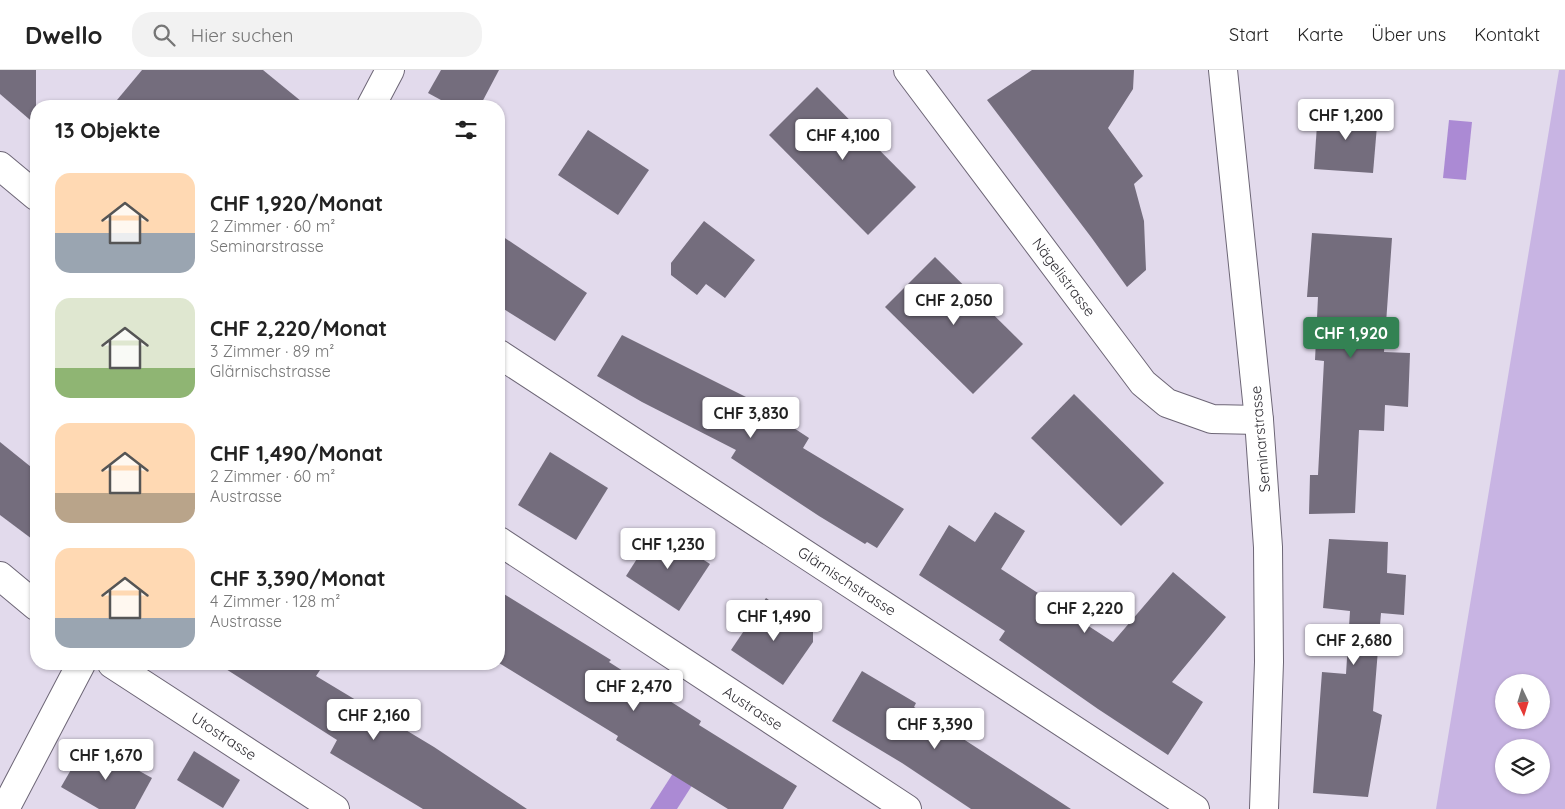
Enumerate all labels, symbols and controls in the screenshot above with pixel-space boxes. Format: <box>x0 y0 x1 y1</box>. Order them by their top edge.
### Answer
search box <box>132 12 482 57</box>
text: Dwello <box>25 20 102 50</box>
icon: search <box>150 21 178 49</box>
text: Hier suchen <box>190 23 294 47</box>
text: Start <box>1229 23 1269 46</box>
text: Karte <box>1297 23 1343 46</box>
text: Über uns <box>1371 23 1446 46</box>
text: Kontakt <box>1474 23 1540 46</box>
pin: CHF 1,200 <box>1289 98 1403 141</box>
text: CHF 1,200 <box>1309 105 1383 125</box>
icon: filters <box>452 116 480 144</box>
text: 13 Objekte <box>55 117 160 143</box>
pin: CHF 4,100 <box>786 118 900 161</box>
text: CHF 4,100 <box>806 125 880 145</box>
text: CHF 1,920/Monat <box>210 190 383 216</box>
icon: home <box>95 193 155 253</box>
text: 2 Zimmer · 60 m² <box>210 216 335 236</box>
street label: Nägelistrasse <box>1028 234 1100 320</box>
text: Seminarstrasse <box>210 236 324 256</box>
pin: CHF 2,050 <box>897 284 1011 326</box>
text: CHF 2,050 <box>915 290 993 310</box>
text: CHF 2,220/Monat <box>210 315 387 341</box>
pin: CHF 1,920 <box>1294 316 1408 359</box>
icon: home <box>95 318 155 378</box>
text: CHF 1,920 <box>1314 323 1388 343</box>
text: 3 Zimmer · 89 m² <box>210 341 334 361</box>
text: Glärnischstrasse <box>210 361 331 381</box>
street label: Seminarstrasse <box>1246 385 1274 493</box>
pin: CHF 3,830 <box>694 396 808 439</box>
text: CHF 3,830 <box>713 403 789 423</box>
text: CHF 1,490/Monat <box>210 440 383 466</box>
icon: home <box>95 443 155 503</box>
text: 2 Zimmer · 60 m² <box>210 466 335 486</box>
text: Austrasse <box>210 486 282 506</box>
pin: CHF 1,230 <box>611 528 725 570</box>
text: CHF 1,230 <box>631 534 705 554</box>
street label: Glärnischstrasse <box>794 542 900 620</box>
text: CHF 3,390/Monat <box>210 565 386 591</box>
icon: home <box>95 568 155 628</box>
text: 4 Zimmer · 128 m² <box>210 591 340 611</box>
pin: CHF 2,220 <box>1028 592 1142 634</box>
text: CHF 2,220 <box>1047 598 1123 618</box>
pin: CHF 1,490 <box>717 600 831 642</box>
text: CHF 1,490 <box>737 606 811 626</box>
text: Austrasse <box>210 611 282 631</box>
pin: CHF 2,680 <box>1297 624 1411 666</box>
text: CHF 2,680 <box>1316 630 1392 650</box>
pin: CHF 2,470 <box>577 670 691 712</box>
north arrow <box>1495 674 1550 729</box>
map controls <box>1495 674 1550 794</box>
text: CHF 2,470 <box>596 676 672 696</box>
street label: Austrasse <box>720 682 786 734</box>
pin: CHF 2,160 <box>317 698 431 741</box>
text: CHF 2,160 <box>338 705 410 725</box>
street label: Utostrasse <box>188 708 260 764</box>
pin: CHF 3,390 <box>878 708 992 750</box>
text: CHF 3,390 <box>897 714 973 734</box>
pin: CHF 1,670 <box>49 738 163 781</box>
button: layers <box>1495 739 1550 794</box>
text: CHF 1,670 <box>69 745 143 765</box>

